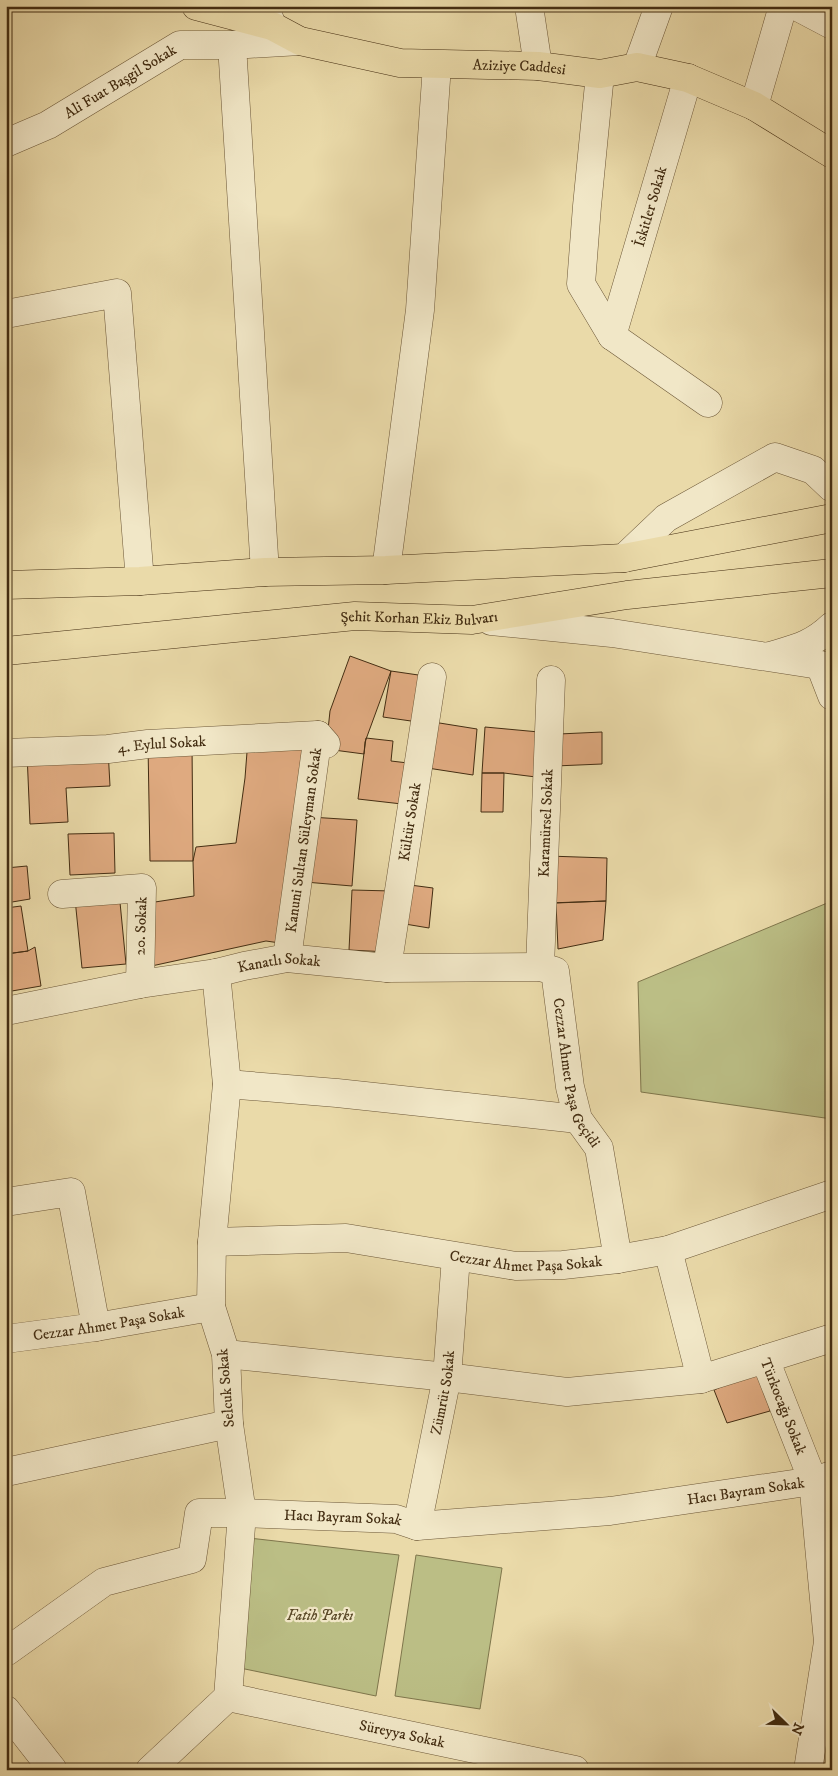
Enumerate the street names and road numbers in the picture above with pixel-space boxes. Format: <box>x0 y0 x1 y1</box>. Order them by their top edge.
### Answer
street label: Ali Fuat Başgil Sokak <box>61 40 180 123</box>
street label: Aziziye Caddesi <box>472 55 567 79</box>
street label: İskitler Sokak <box>629 163 671 249</box>
street label: Şehit Korhan Ekiz Bulvarı <box>340 606 499 630</box>
street label: 4. Eylul Sokak <box>116 731 207 757</box>
street label: Kanuni Sultan Süleyman Sokak <box>281 746 326 934</box>
street label: Karamürsel Sokak <box>534 768 557 878</box>
street label: Kültür Sokak <box>394 781 425 862</box>
street label: 20. Sokak <box>130 896 152 956</box>
street label: Kanatlı Sokak <box>236 948 322 977</box>
street label: Cezzar Ahmet Paşa Geçidi <box>549 997 605 1151</box>
street label: Cezzar Ahmet Paşa Sokak <box>448 1246 604 1276</box>
street label: Cezzar Ahmet Paşa Sokak <box>32 1302 187 1345</box>
street label: Selcuk Sokak <box>213 1347 239 1428</box>
street label: Zümrüt Sokak <box>426 1349 459 1436</box>
street label: Türkocağı Sokak <box>756 1355 811 1458</box>
street label: Hacı Bayram Sokak <box>686 1473 806 1509</box>
street label: Hacı Bayram Sokak <box>284 1505 405 1530</box>
street label: Süreyya Sokak <box>358 1715 447 1752</box>

